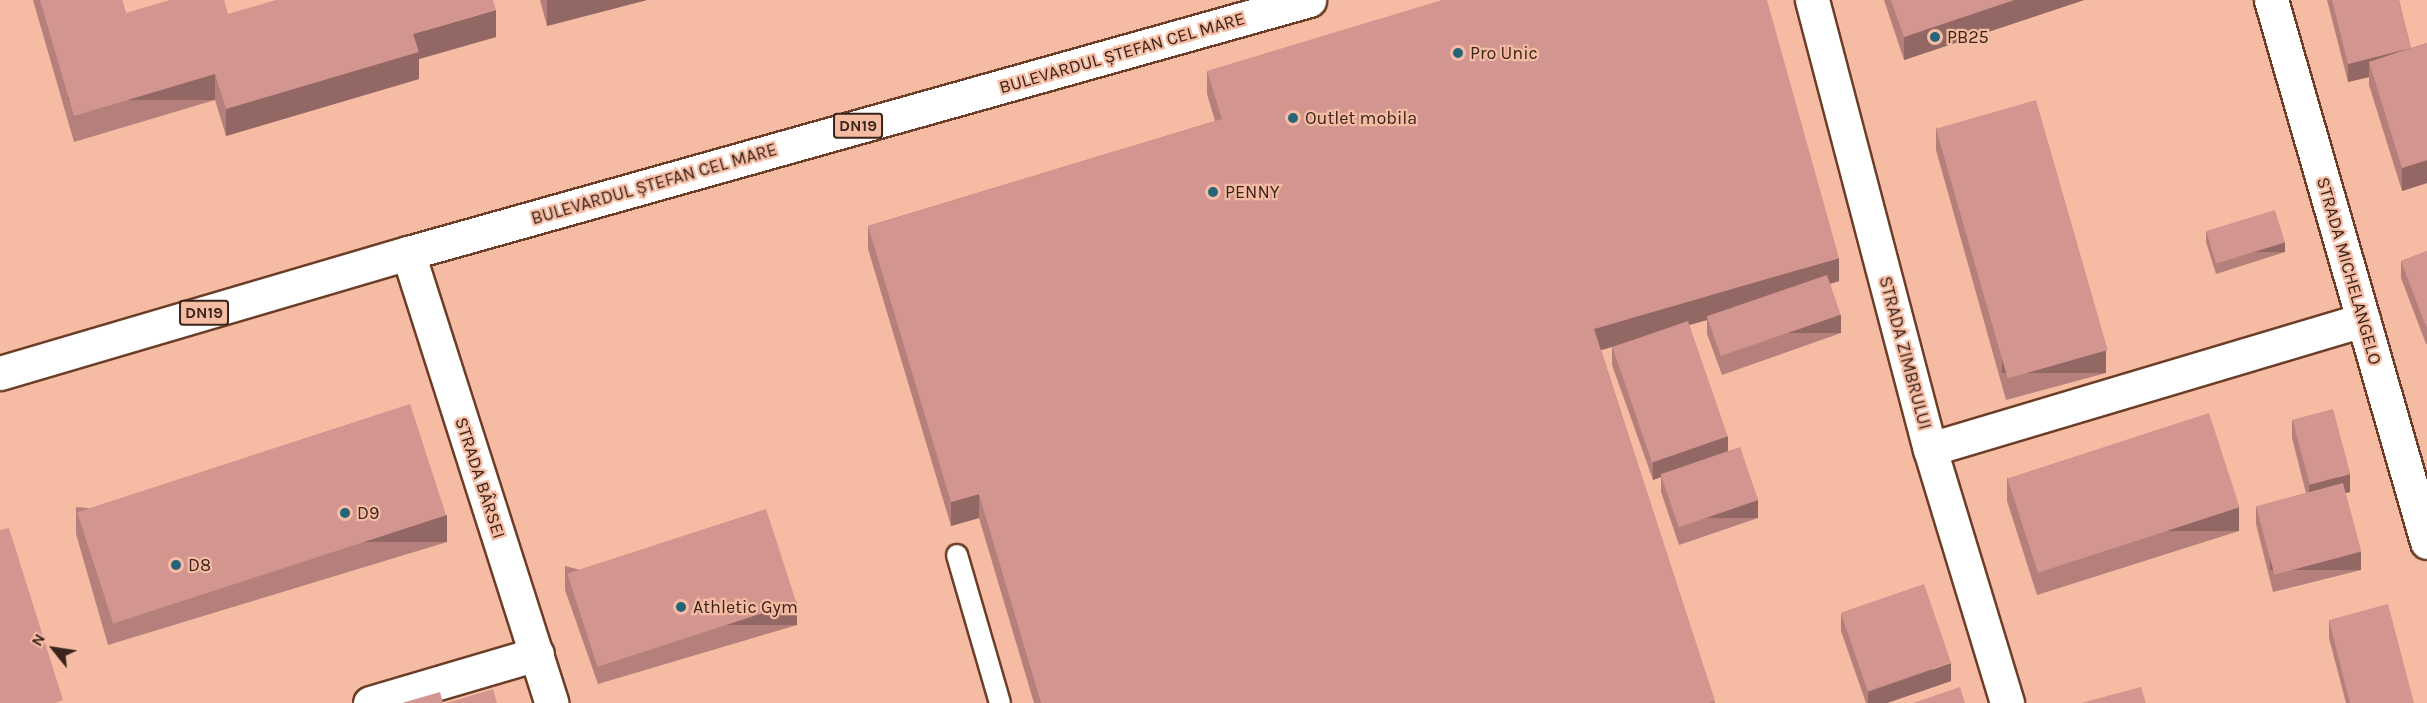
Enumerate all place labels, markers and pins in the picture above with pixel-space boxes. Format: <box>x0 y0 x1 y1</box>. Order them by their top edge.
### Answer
place label: PB25 <box>1947 26 1989 48</box>
marker: PB25 <box>1928 30 1942 44</box>
place label: Pro Unic <box>1470 42 1538 64</box>
marker: Pro Unic <box>1451 46 1465 60</box>
place label: Outlet mobila <box>1305 107 1417 129</box>
marker: Outlet mobila <box>1286 111 1300 125</box>
place label: PENNY <box>1225 181 1280 203</box>
marker: PENNY <box>1206 185 1220 199</box>
place label: D9 <box>357 502 379 524</box>
marker: D9 <box>338 506 352 520</box>
place label: D8 <box>188 554 211 576</box>
marker: D8 <box>169 558 183 572</box>
place label: Athletic Gym <box>693 596 798 618</box>
marker: Athletic Gym <box>674 600 688 614</box>

